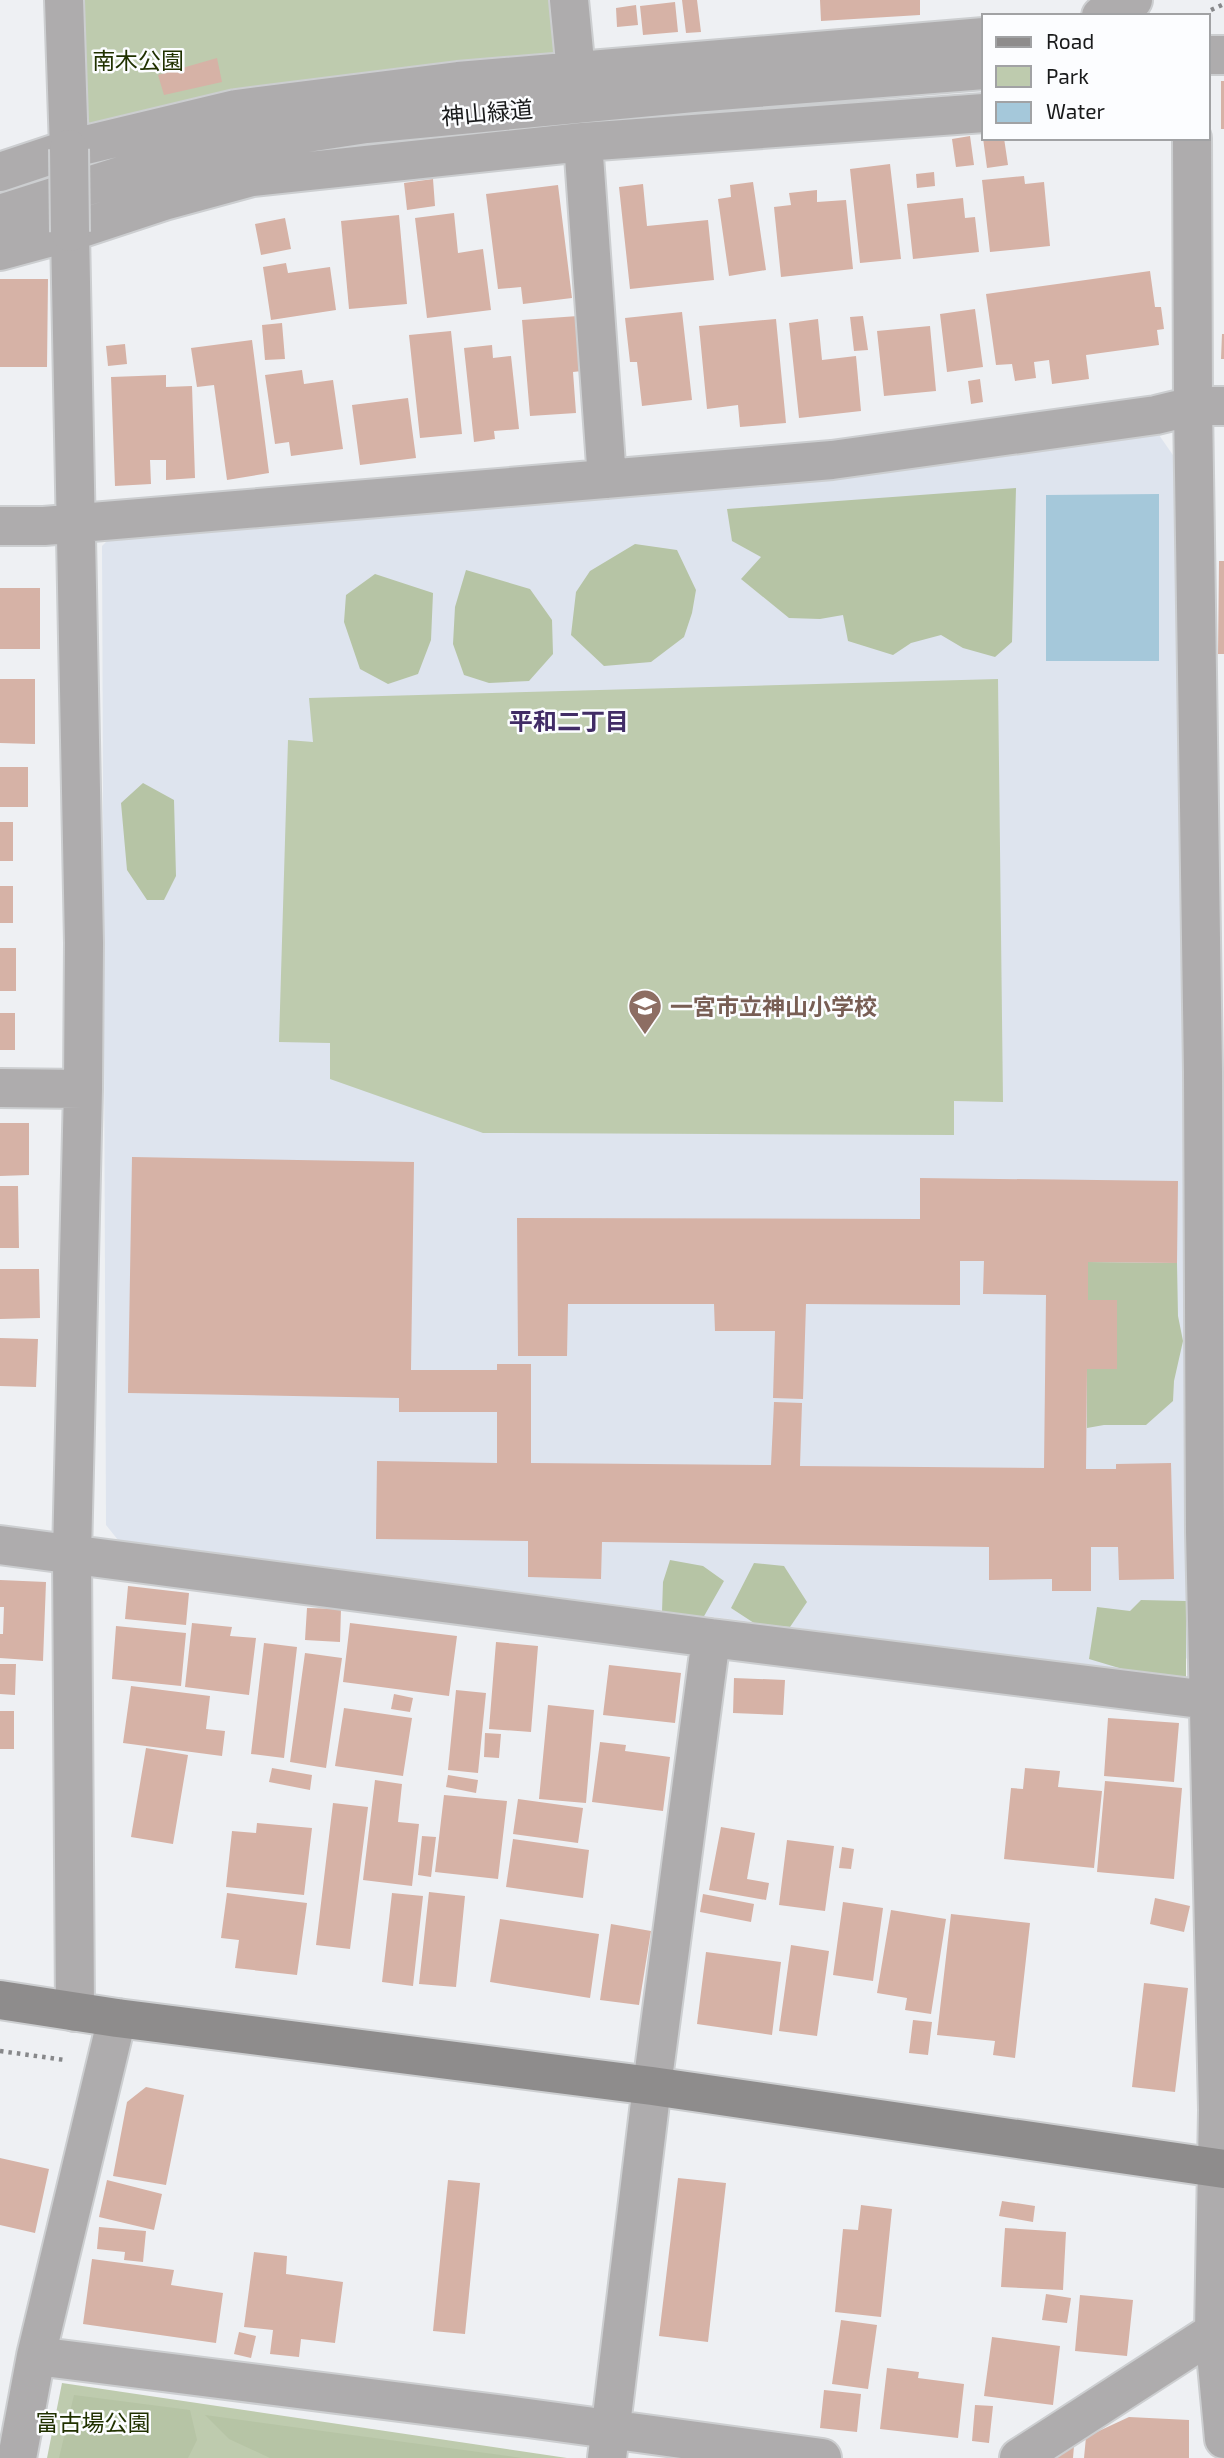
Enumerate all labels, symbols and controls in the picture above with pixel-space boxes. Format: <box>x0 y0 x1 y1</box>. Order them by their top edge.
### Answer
legend <box>982 14 1210 140</box>
text: Road <box>1046 28 1094 53</box>
park label: 南木公園 <box>92 46 184 74</box>
text: Park <box>1046 63 1089 88</box>
street label: 神山緑道 <box>440 94 534 130</box>
text: Water <box>1046 98 1105 123</box>
district label: 平和二丁目 <box>509 706 629 735</box>
school or university icon: 一宮市立神山小学校 <box>626 987 664 1036</box>
place label: 一宮市立神山小学校 <box>670 992 877 1020</box>
park label: 富古場公園 <box>36 2408 151 2436</box>

